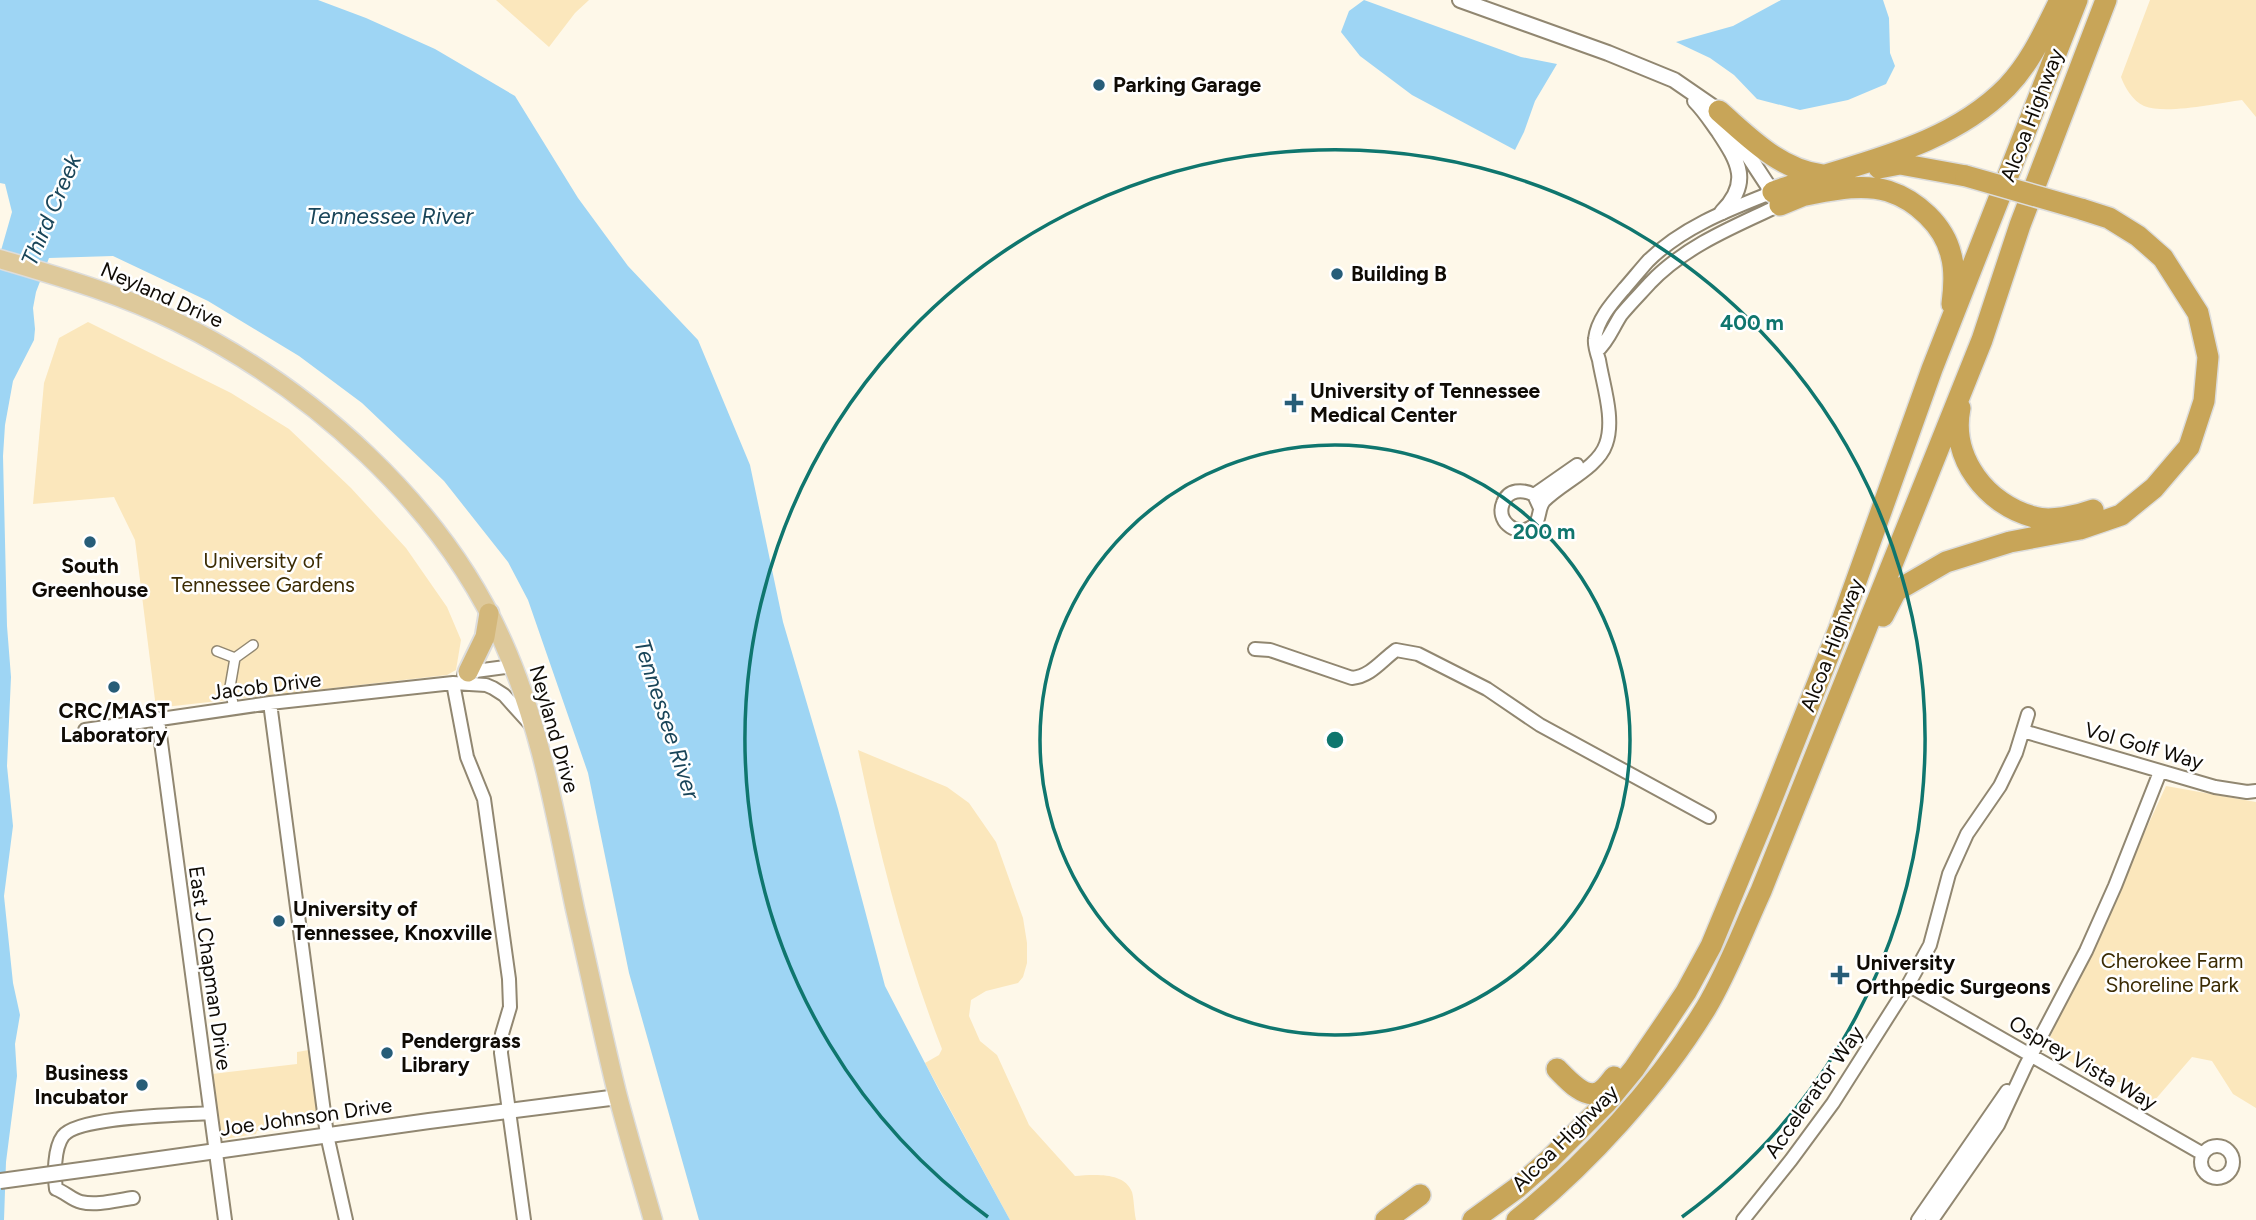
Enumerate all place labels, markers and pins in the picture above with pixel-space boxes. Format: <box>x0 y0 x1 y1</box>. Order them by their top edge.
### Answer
place label: Parking Garage <box>1113 72 1262 97</box>
marker: Parking Garage <box>1091 77 1107 93</box>
place label: Building B <box>1351 261 1447 286</box>
marker: Building B <box>1329 266 1345 282</box>
place label: University of Tennessee Medical Center <box>1310 378 1541 427</box>
marker: University of Tennessee Medical Center <box>1284 393 1304 413</box>
marker: South Greenhouse <box>82 534 98 550</box>
place label: South Greenhouse <box>32 553 149 602</box>
marker: CRC/MAST Laboratory <box>106 679 122 695</box>
place label: CRC/MAST Laboratory <box>58 698 170 747</box>
centre of rings <box>1323 728 1347 752</box>
place label: University of Tennessee, Knoxville <box>293 896 493 945</box>
marker: University of Tennessee, Knoxville <box>271 913 287 929</box>
place label: University Orthpedic Surgeons <box>1856 950 2051 999</box>
marker: University Orthpedic Surgeons <box>1830 965 1850 985</box>
place label: Pendergrass Library <box>401 1028 521 1077</box>
marker: Pendergrass Library <box>379 1045 395 1061</box>
place label: Business Incubator <box>34 1060 128 1109</box>
marker: Business Incubator <box>134 1077 150 1093</box>

